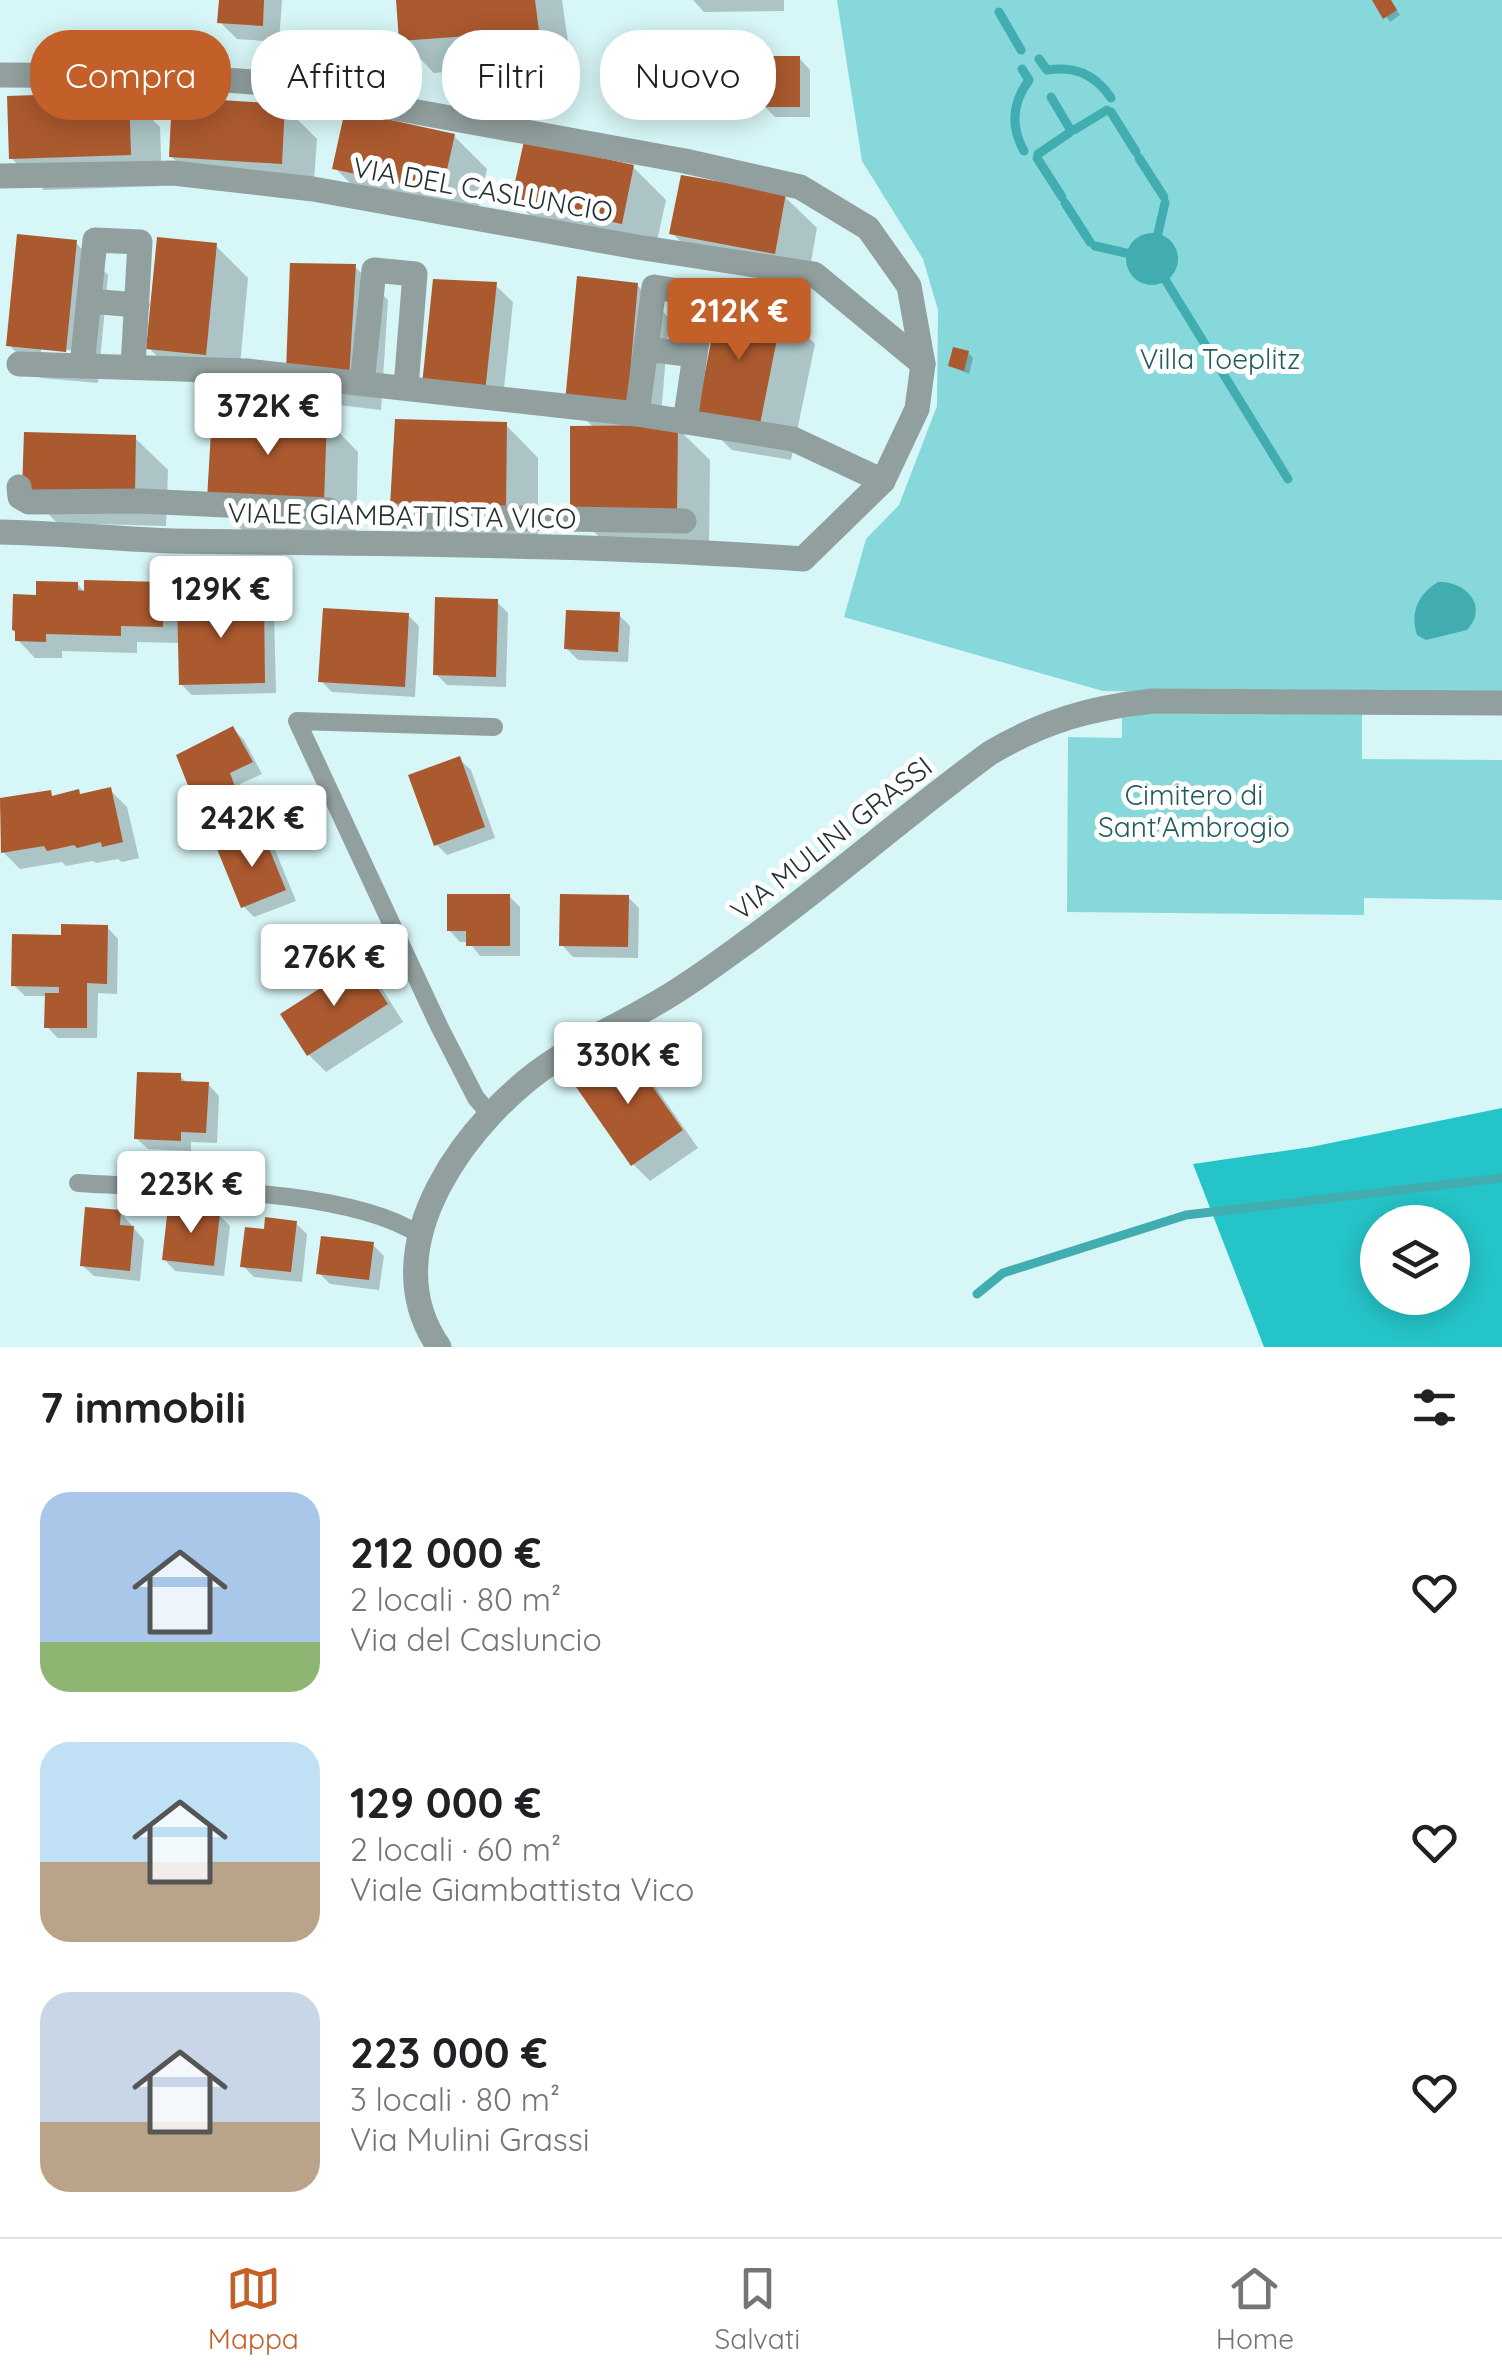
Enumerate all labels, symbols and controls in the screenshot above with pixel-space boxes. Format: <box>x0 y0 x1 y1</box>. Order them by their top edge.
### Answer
chip: Compra <box>30 30 231 120</box>
chip: Affitta <box>251 30 422 120</box>
chip: Filtri <box>442 30 580 120</box>
chip: Nuovo <box>600 30 776 120</box>
street label: VIA DEL CASLUNCIO <box>350 149 616 229</box>
pin: 212K € <box>658 278 820 363</box>
text: 212K € <box>690 290 788 330</box>
park label: Villa Toeplitz <box>1140 341 1300 376</box>
pin: 372K € <box>187 373 349 458</box>
text: 372K € <box>217 385 319 425</box>
street label: VIALE GIAMBATTISTA VICO <box>227 494 577 536</box>
pin: 129K € <box>140 556 302 641</box>
text: 129K € <box>172 568 270 608</box>
street label: VIA MULINI GRASSI <box>723 748 939 928</box>
park label: Cimitero di Sant'Ambrogio <box>1098 777 1290 844</box>
pin: 242K € <box>171 785 333 870</box>
text: 242K € <box>199 797 305 837</box>
pin: 276K € <box>253 924 415 1009</box>
text: 276K € <box>283 936 385 976</box>
pin: 330K € <box>547 1022 709 1107</box>
text: 330K € <box>576 1034 680 1074</box>
pin: 223K € <box>110 1151 272 1236</box>
text: 223K € <box>139 1163 243 1203</box>
map controls <box>1360 1205 1470 1315</box>
button: layers <box>1360 1205 1470 1315</box>
icon: filters <box>1407 1380 1462 1435</box>
text: 7 immobili <box>40 1381 246 1434</box>
text: 212 000 € <box>350 1526 541 1579</box>
icon: home <box>120 1532 240 1652</box>
icon: heart <box>1407 1565 1462 1620</box>
text: 2 locali · 80 m² <box>350 1579 561 1619</box>
text: Via del Casluncio <box>350 1619 602 1659</box>
text: 129 000 € <box>350 1776 541 1829</box>
icon: home <box>120 1782 240 1902</box>
icon: heart <box>1407 1815 1462 1870</box>
text: 2 locali · 60 m² <box>350 1829 561 1869</box>
text: Viale Giambattista Vico <box>350 1869 694 1909</box>
text: 223 000 € <box>350 2026 548 2079</box>
icon: home <box>120 2032 240 2152</box>
icon: heart <box>1407 2065 1462 2120</box>
text: 3 locali · 80 m² <box>350 2079 560 2119</box>
text: Via Mulini Grassi <box>350 2119 590 2159</box>
tab: Mappa <box>208 2261 299 2356</box>
tab: Salvati <box>714 2261 800 2356</box>
tab: Home <box>1216 2261 1294 2356</box>

